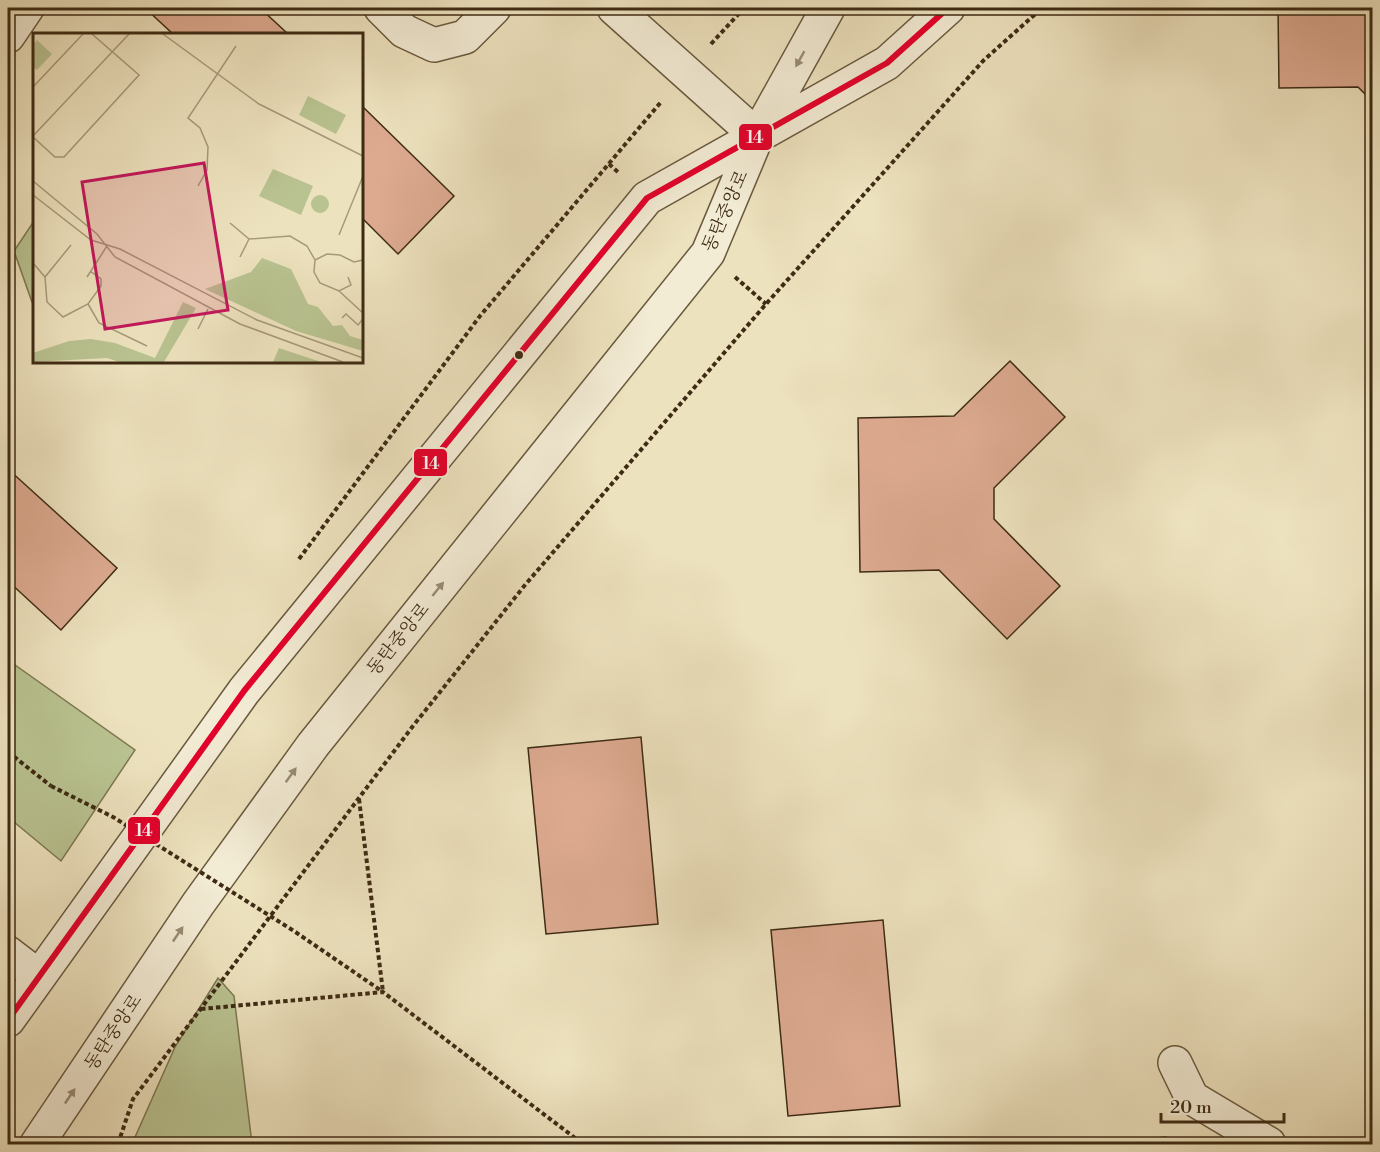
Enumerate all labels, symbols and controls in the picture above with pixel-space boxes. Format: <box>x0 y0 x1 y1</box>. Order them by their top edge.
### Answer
inset map <box>33 33 363 363</box>
one-way arrow <box>794 51 805 67</box>
line badge: 14 <box>738 123 773 151</box>
text: 14 <box>746 128 764 148</box>
street label: 동탄중앙로 <box>697 167 754 256</box>
unlabelled marker <box>513 349 525 361</box>
line badge: 14 <box>413 448 448 477</box>
text: 14 <box>422 454 440 474</box>
one-way arrow <box>431 582 444 597</box>
street label: 동탄중앙로 <box>362 598 435 680</box>
one-way arrow <box>285 767 297 783</box>
line badge: 14 <box>127 816 161 845</box>
text: 14 <box>135 821 153 841</box>
one-way arrow <box>172 926 183 942</box>
street label: 동탄중앙로 <box>80 990 147 1075</box>
scale bar <box>1161 1086 1284 1124</box>
one-way arrow <box>64 1088 75 1104</box>
text: 20 m <box>1170 1096 1212 1119</box>

